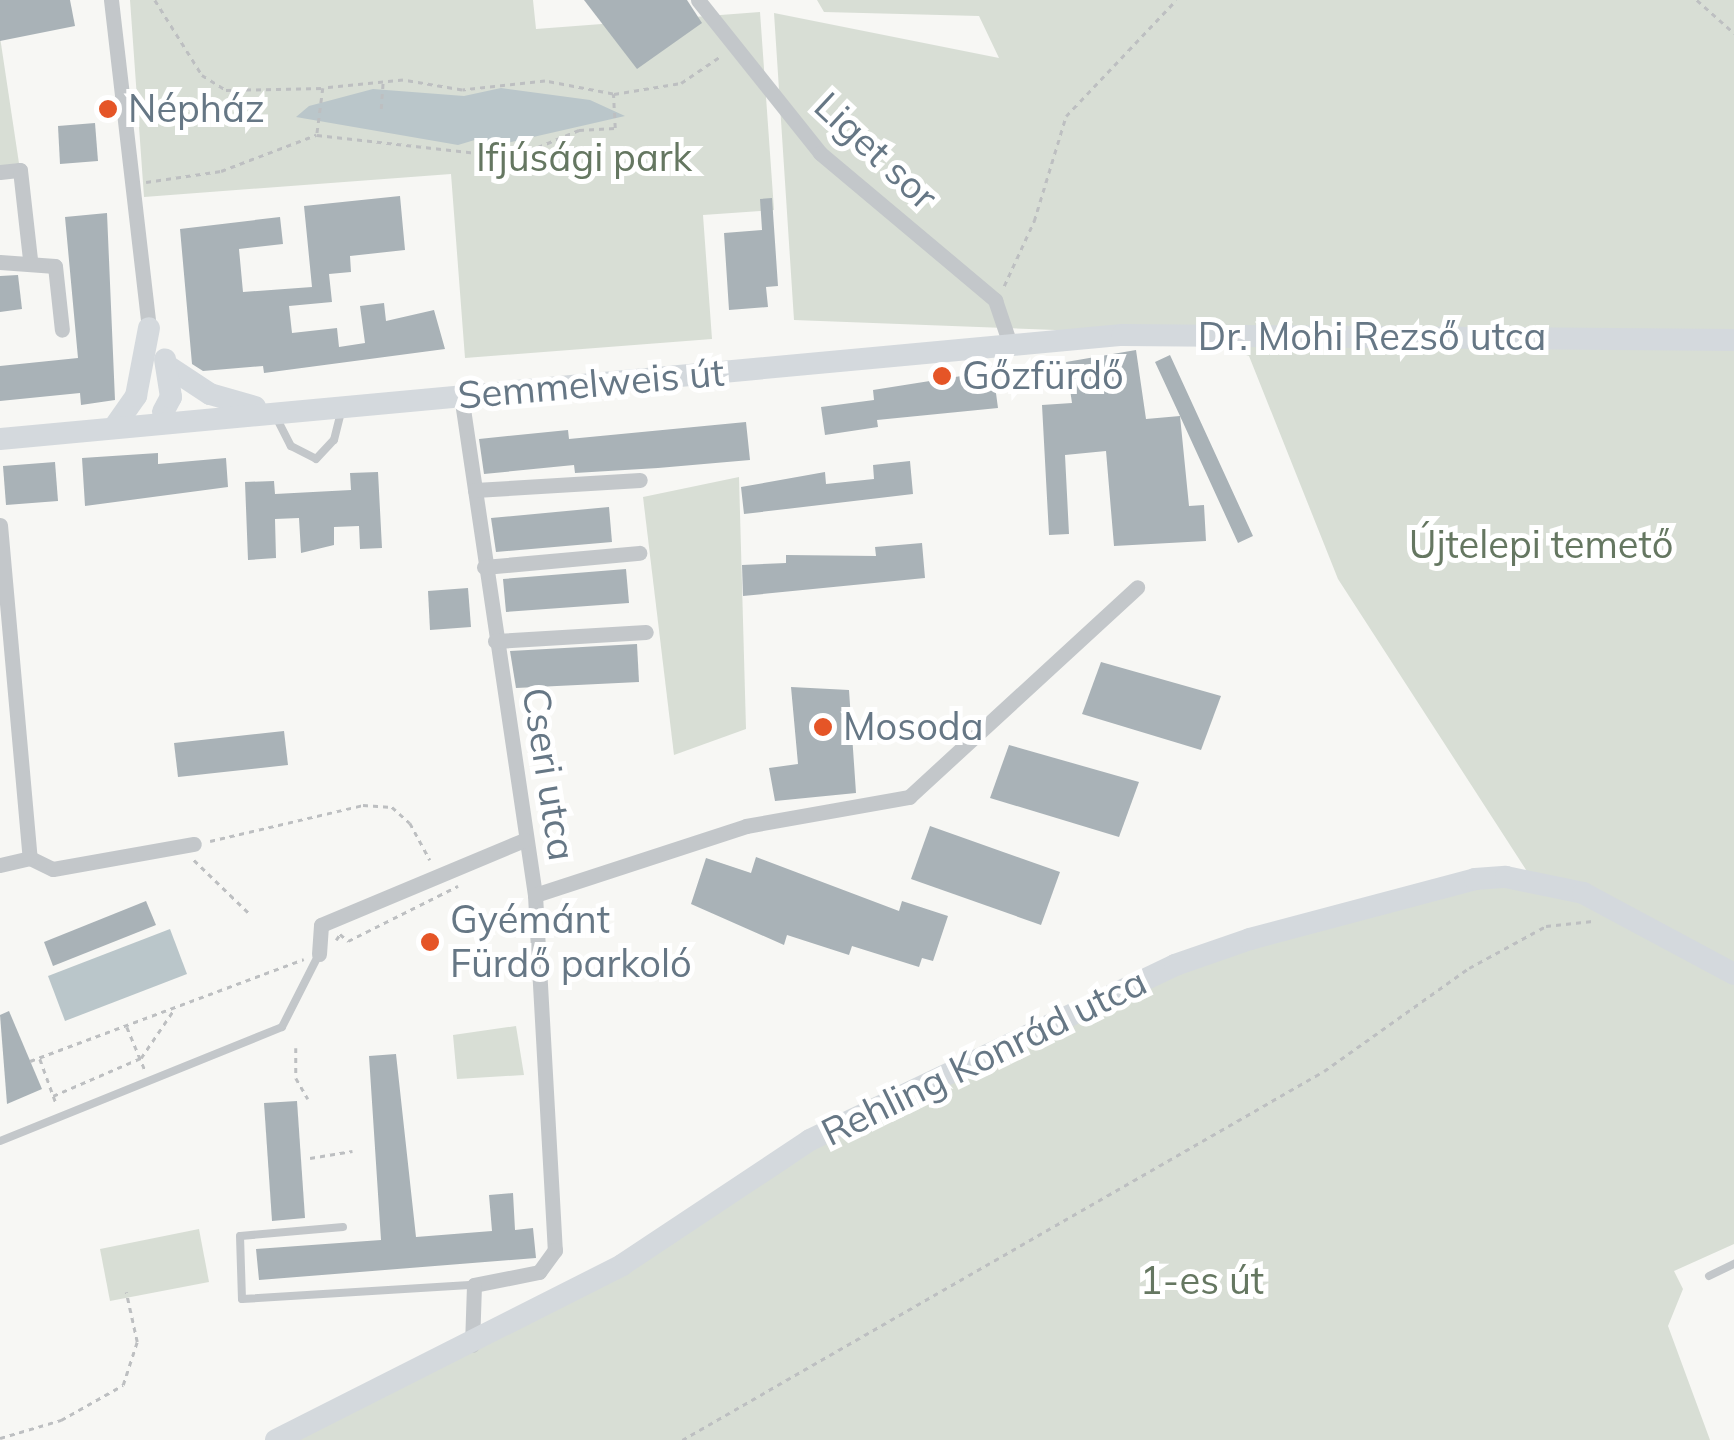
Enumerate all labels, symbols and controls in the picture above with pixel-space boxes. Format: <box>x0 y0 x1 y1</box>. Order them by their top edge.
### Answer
street label: Liget sor <box>805 83 947 219</box>
place label: Népház <box>128 86 265 132</box>
marker: Népház <box>97 98 119 120</box>
park label: Ifjúsági park <box>476 135 692 181</box>
street label: Dr. Mohi Rezső utca <box>1198 314 1546 360</box>
street label: Semmelweis út <box>456 350 726 418</box>
place label: Gőzfürdő <box>962 353 1124 399</box>
marker: Gőzfürdő <box>931 365 953 387</box>
park label: Újtelepi temető <box>1409 522 1673 568</box>
street label: Cseri utca <box>513 684 585 864</box>
place label: Mosoda <box>843 704 983 750</box>
marker: Mosoda <box>812 716 834 738</box>
place label: Gyémánt Fürdő parkoló <box>450 897 692 986</box>
marker: Gyémánt Fürdő parkoló <box>419 931 441 953</box>
street label: Rehling Konrád utca <box>814 959 1154 1155</box>
park label: 1-es út <box>1140 1258 1264 1304</box>

